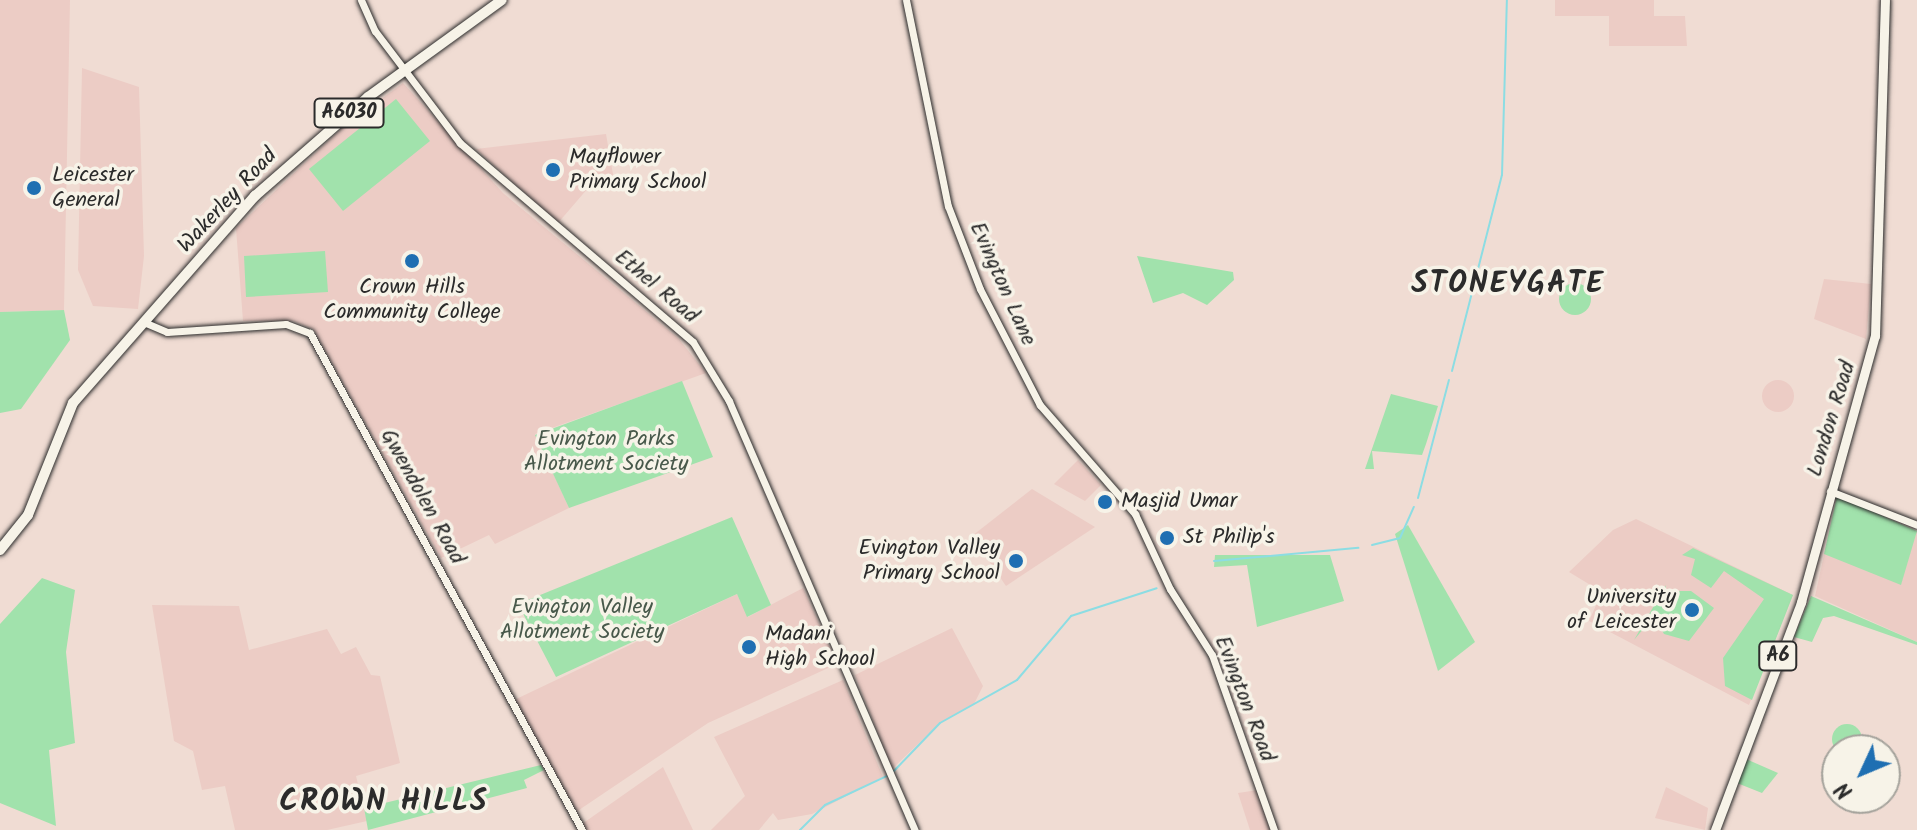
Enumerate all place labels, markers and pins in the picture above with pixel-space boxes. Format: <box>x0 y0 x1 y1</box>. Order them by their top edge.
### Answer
place label: Mayflower Primary School <box>569 144 706 196</box>
marker: Mayflower Primary School <box>544 161 562 179</box>
place label: Leicester General <box>52 162 134 214</box>
marker: Leicester General <box>23 177 45 199</box>
marker: Crown Hills Community College <box>403 252 421 270</box>
place label: Crown Hills Community College <box>323 274 501 326</box>
place label: Masjid Umar <box>1121 489 1237 515</box>
marker: Masjid Umar <box>1096 493 1114 511</box>
place label: St Philip's <box>1183 525 1275 551</box>
marker: St Philip's <box>1158 529 1176 547</box>
place label: Evington Valley Primary School <box>858 535 1000 586</box>
marker: Evington Valley Primary School <box>1007 552 1025 570</box>
place label: University of Leicester <box>1567 584 1676 636</box>
marker: University of Leicester <box>1683 601 1701 619</box>
place label: Madani High School <box>765 621 875 672</box>
marker: Madani High School <box>740 638 758 656</box>

